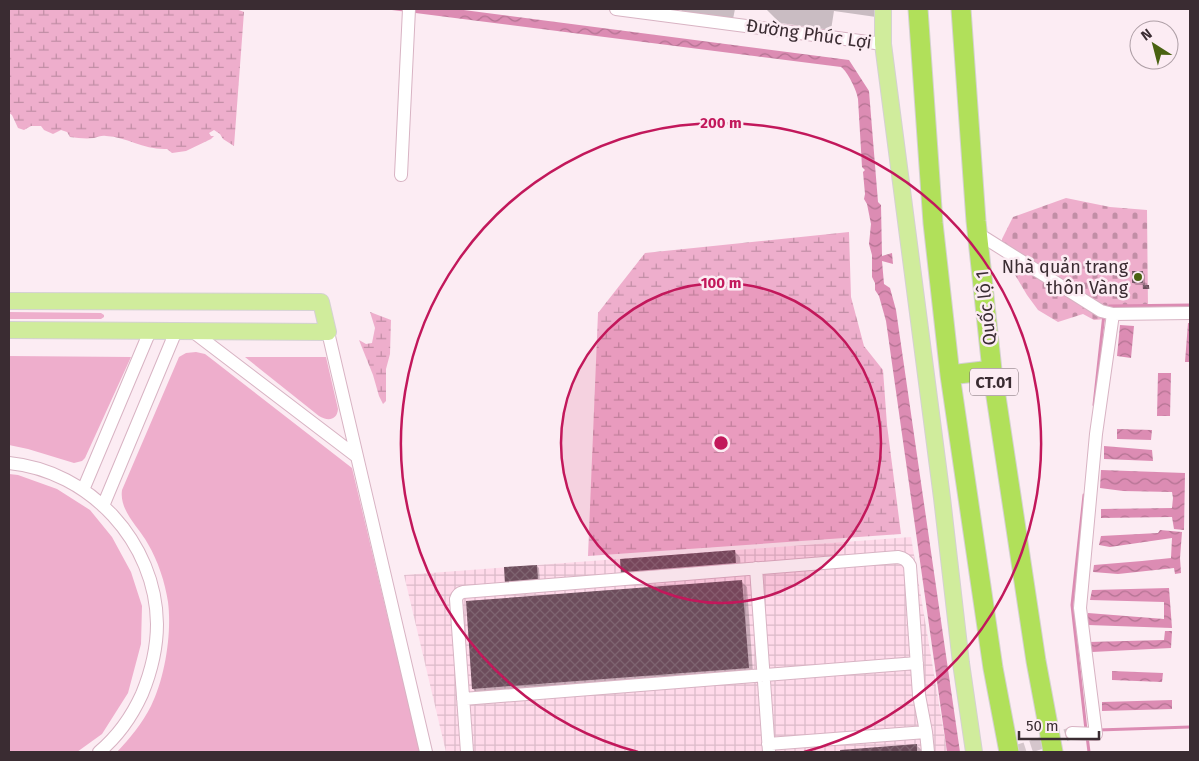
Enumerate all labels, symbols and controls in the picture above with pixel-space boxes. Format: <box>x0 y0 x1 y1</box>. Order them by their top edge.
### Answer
street label: Đường Phúc Lợi <box>745 14 873 54</box>
north arrow <box>1129 20 1179 70</box>
text: N <box>1138 25 1155 44</box>
text: 200 m <box>700 114 742 132</box>
place label: Nhà quản trang thôn Vàng <box>1002 256 1129 299</box>
street label: Quốc lộ 1 <box>971 270 1001 346</box>
marker: Nhà quản trang thôn Vàng <box>1132 271 1144 283</box>
text: 100 m <box>701 274 741 292</box>
road number: CT.01 <box>970 368 1018 396</box>
centre of rings <box>712 434 730 452</box>
scale bar <box>1019 708 1099 740</box>
text: 50 m <box>1026 717 1059 735</box>

